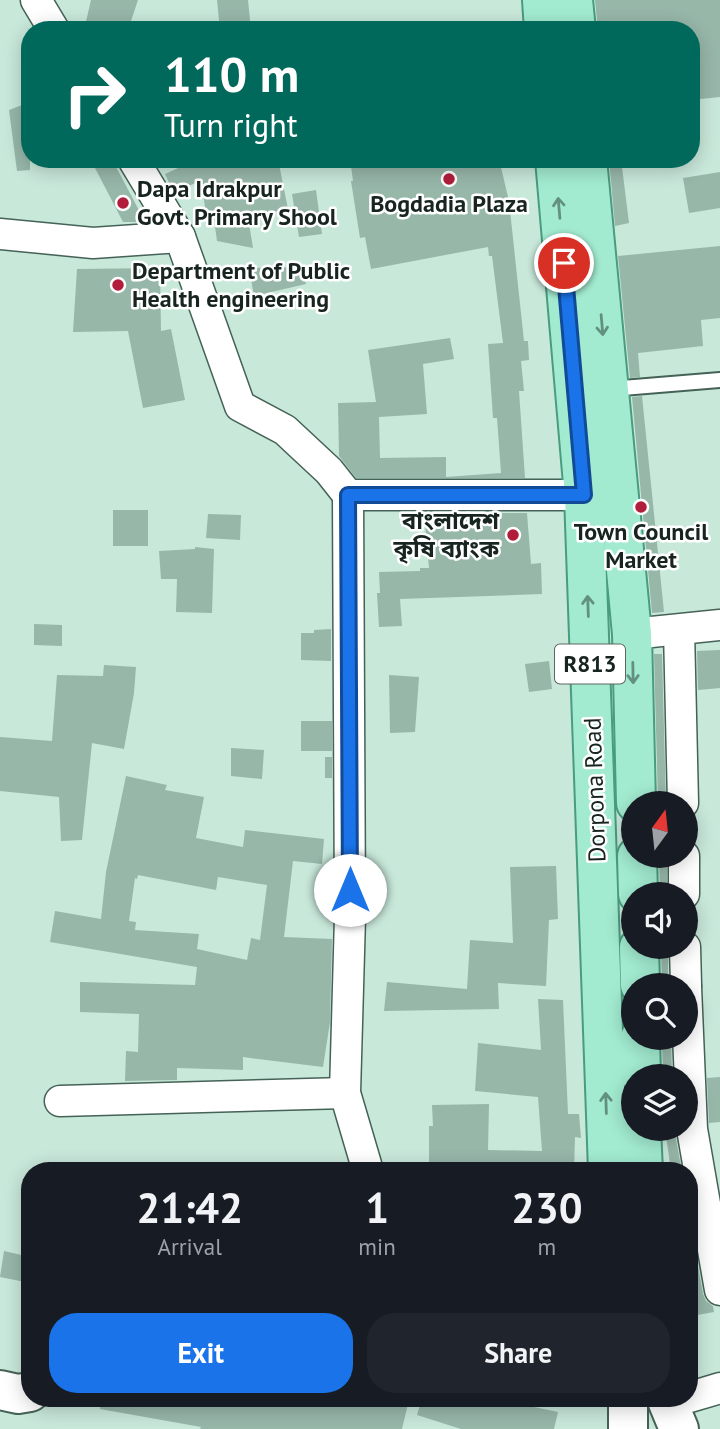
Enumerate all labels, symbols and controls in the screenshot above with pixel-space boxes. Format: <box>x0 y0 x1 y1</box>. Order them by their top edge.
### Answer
text: 110 m <box>164 42 299 106</box>
icon: right <box>49 49 140 140</box>
text: Turn right <box>164 104 298 146</box>
marker: Bogdadia Plaza <box>441 171 457 187</box>
place label: Dapa Idrakpur Govt. Primary Shool <box>137 173 338 232</box>
place label: Bogdadia Plaza <box>370 188 528 219</box>
marker: Dapa Idrakpur Govt. Primary Shool <box>115 195 131 211</box>
one-way arrow <box>553 197 566 220</box>
pin <box>534 233 594 293</box>
icon: arrive <box>545 244 583 282</box>
place label: Department of Public Health engineering <box>132 255 350 314</box>
marker: Department of Public Health engineering <box>110 277 126 293</box>
one-way arrow <box>596 313 609 336</box>
marker: Town Council Market <box>633 499 649 515</box>
place label: বাংলাদেশ কৃষি ব্যাংক <box>393 505 500 564</box>
place label: Town Council Market <box>574 516 709 575</box>
marker: বাংলাদেশ কৃষি ব্যাংক <box>505 527 521 543</box>
one-way arrow <box>582 595 595 618</box>
road number: R813 <box>555 644 625 684</box>
one-way arrow <box>626 662 639 685</box>
street label: Dorpona Road <box>576 717 613 863</box>
north arrow <box>621 791 698 868</box>
map controls <box>621 791 698 1141</box>
position arrow <box>313 853 387 927</box>
button: sound <box>621 882 698 959</box>
button: search <box>621 973 698 1050</box>
button: layers <box>621 1064 698 1141</box>
one-way arrow <box>599 1091 612 1114</box>
text: 21:42 <box>136 1180 243 1235</box>
text: 1 <box>365 1180 389 1235</box>
text: 230 <box>511 1180 583 1235</box>
text: Arrival <box>157 1232 222 1261</box>
text: min <box>358 1232 396 1261</box>
text: m <box>538 1232 556 1261</box>
button: Exit <box>49 1313 353 1393</box>
button: Share <box>367 1313 670 1393</box>

